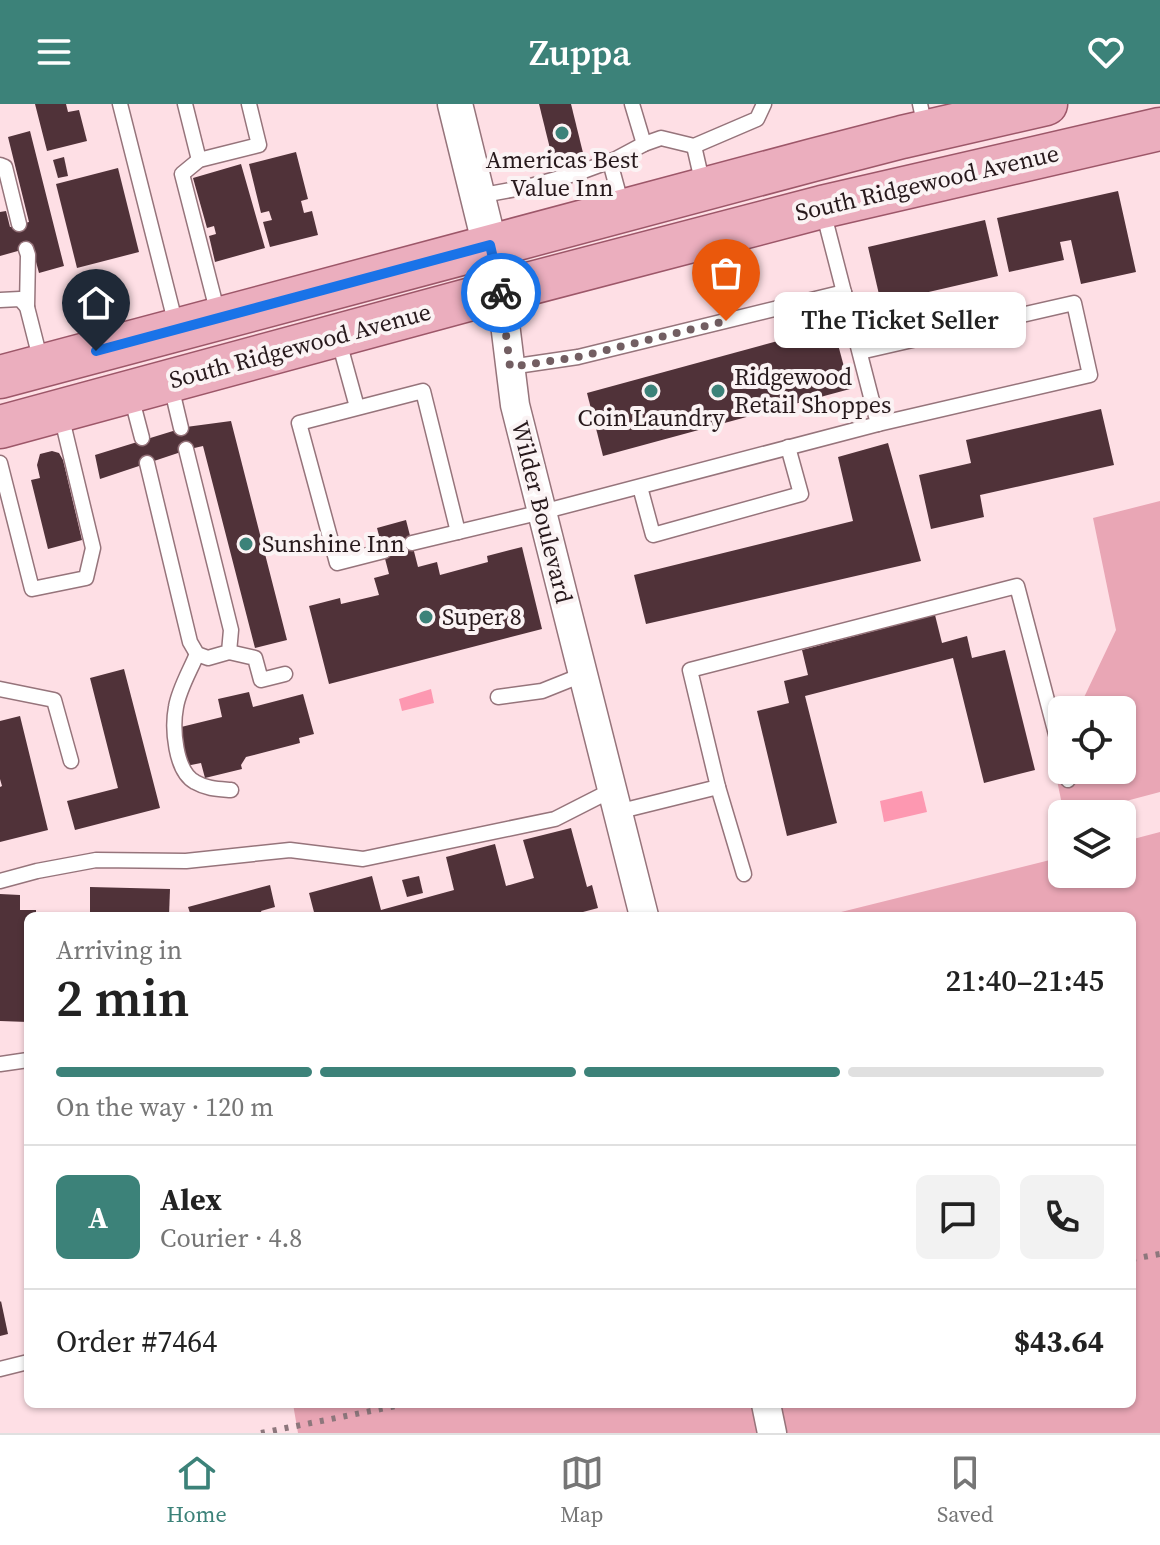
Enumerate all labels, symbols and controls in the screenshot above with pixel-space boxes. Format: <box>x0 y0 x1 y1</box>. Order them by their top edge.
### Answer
text: Zuppa <box>529 28 631 77</box>
icon: menu <box>32 30 76 74</box>
icon: heart <box>1084 30 1128 74</box>
marker: Americas Best Value Inn <box>553 124 571 142</box>
street label: South Ridgewood Avenue <box>792 136 1062 229</box>
place label: Americas Best Value Inn <box>486 143 638 204</box>
pin <box>692 239 760 321</box>
icon: bag <box>704 251 748 295</box>
courier <box>461 253 541 333</box>
pin <box>62 269 130 351</box>
icon: bike <box>479 271 523 315</box>
icon: home <box>74 281 118 325</box>
callout: The Ticket Seller <box>774 293 1026 349</box>
street label: South Ridgewood Avenue <box>165 295 434 396</box>
text: The Ticket Seller <box>801 302 999 338</box>
place label: Ridgewood Retail Shoppes <box>734 360 891 421</box>
marker: Coin Laundry <box>642 382 660 400</box>
marker: Ridgewood Retail Shoppes <box>709 382 727 400</box>
place label: Coin Laundry <box>578 401 725 434</box>
street label: Wilder Boulevard <box>504 417 581 607</box>
place label: Sunshine Inn <box>262 527 405 560</box>
marker: Sunshine Inn <box>237 535 255 553</box>
place label: Super 8 <box>442 600 522 633</box>
marker: Super 8 <box>417 608 435 626</box>
map controls <box>1048 696 1136 888</box>
button: locate <box>1048 696 1136 784</box>
button: layers <box>1048 800 1136 888</box>
text: Arriving in <box>56 932 182 968</box>
text: 21:40–21:45 <box>945 960 1104 1001</box>
text: 2 min <box>56 962 189 1033</box>
text: On the way · 120 m <box>56 1089 274 1125</box>
button: chat <box>916 1175 1000 1259</box>
button: phone <box>1020 1175 1104 1259</box>
text: Alex <box>160 1179 222 1220</box>
text: A <box>88 1197 108 1238</box>
text: Courier · 4.8 <box>160 1220 302 1256</box>
text: Order #7464 <box>56 1321 217 1362</box>
text: $43.64 <box>1014 1321 1104 1362</box>
tab: Home <box>167 1451 227 1529</box>
tab: Map <box>560 1451 604 1529</box>
tab: Saved <box>937 1451 993 1529</box>

